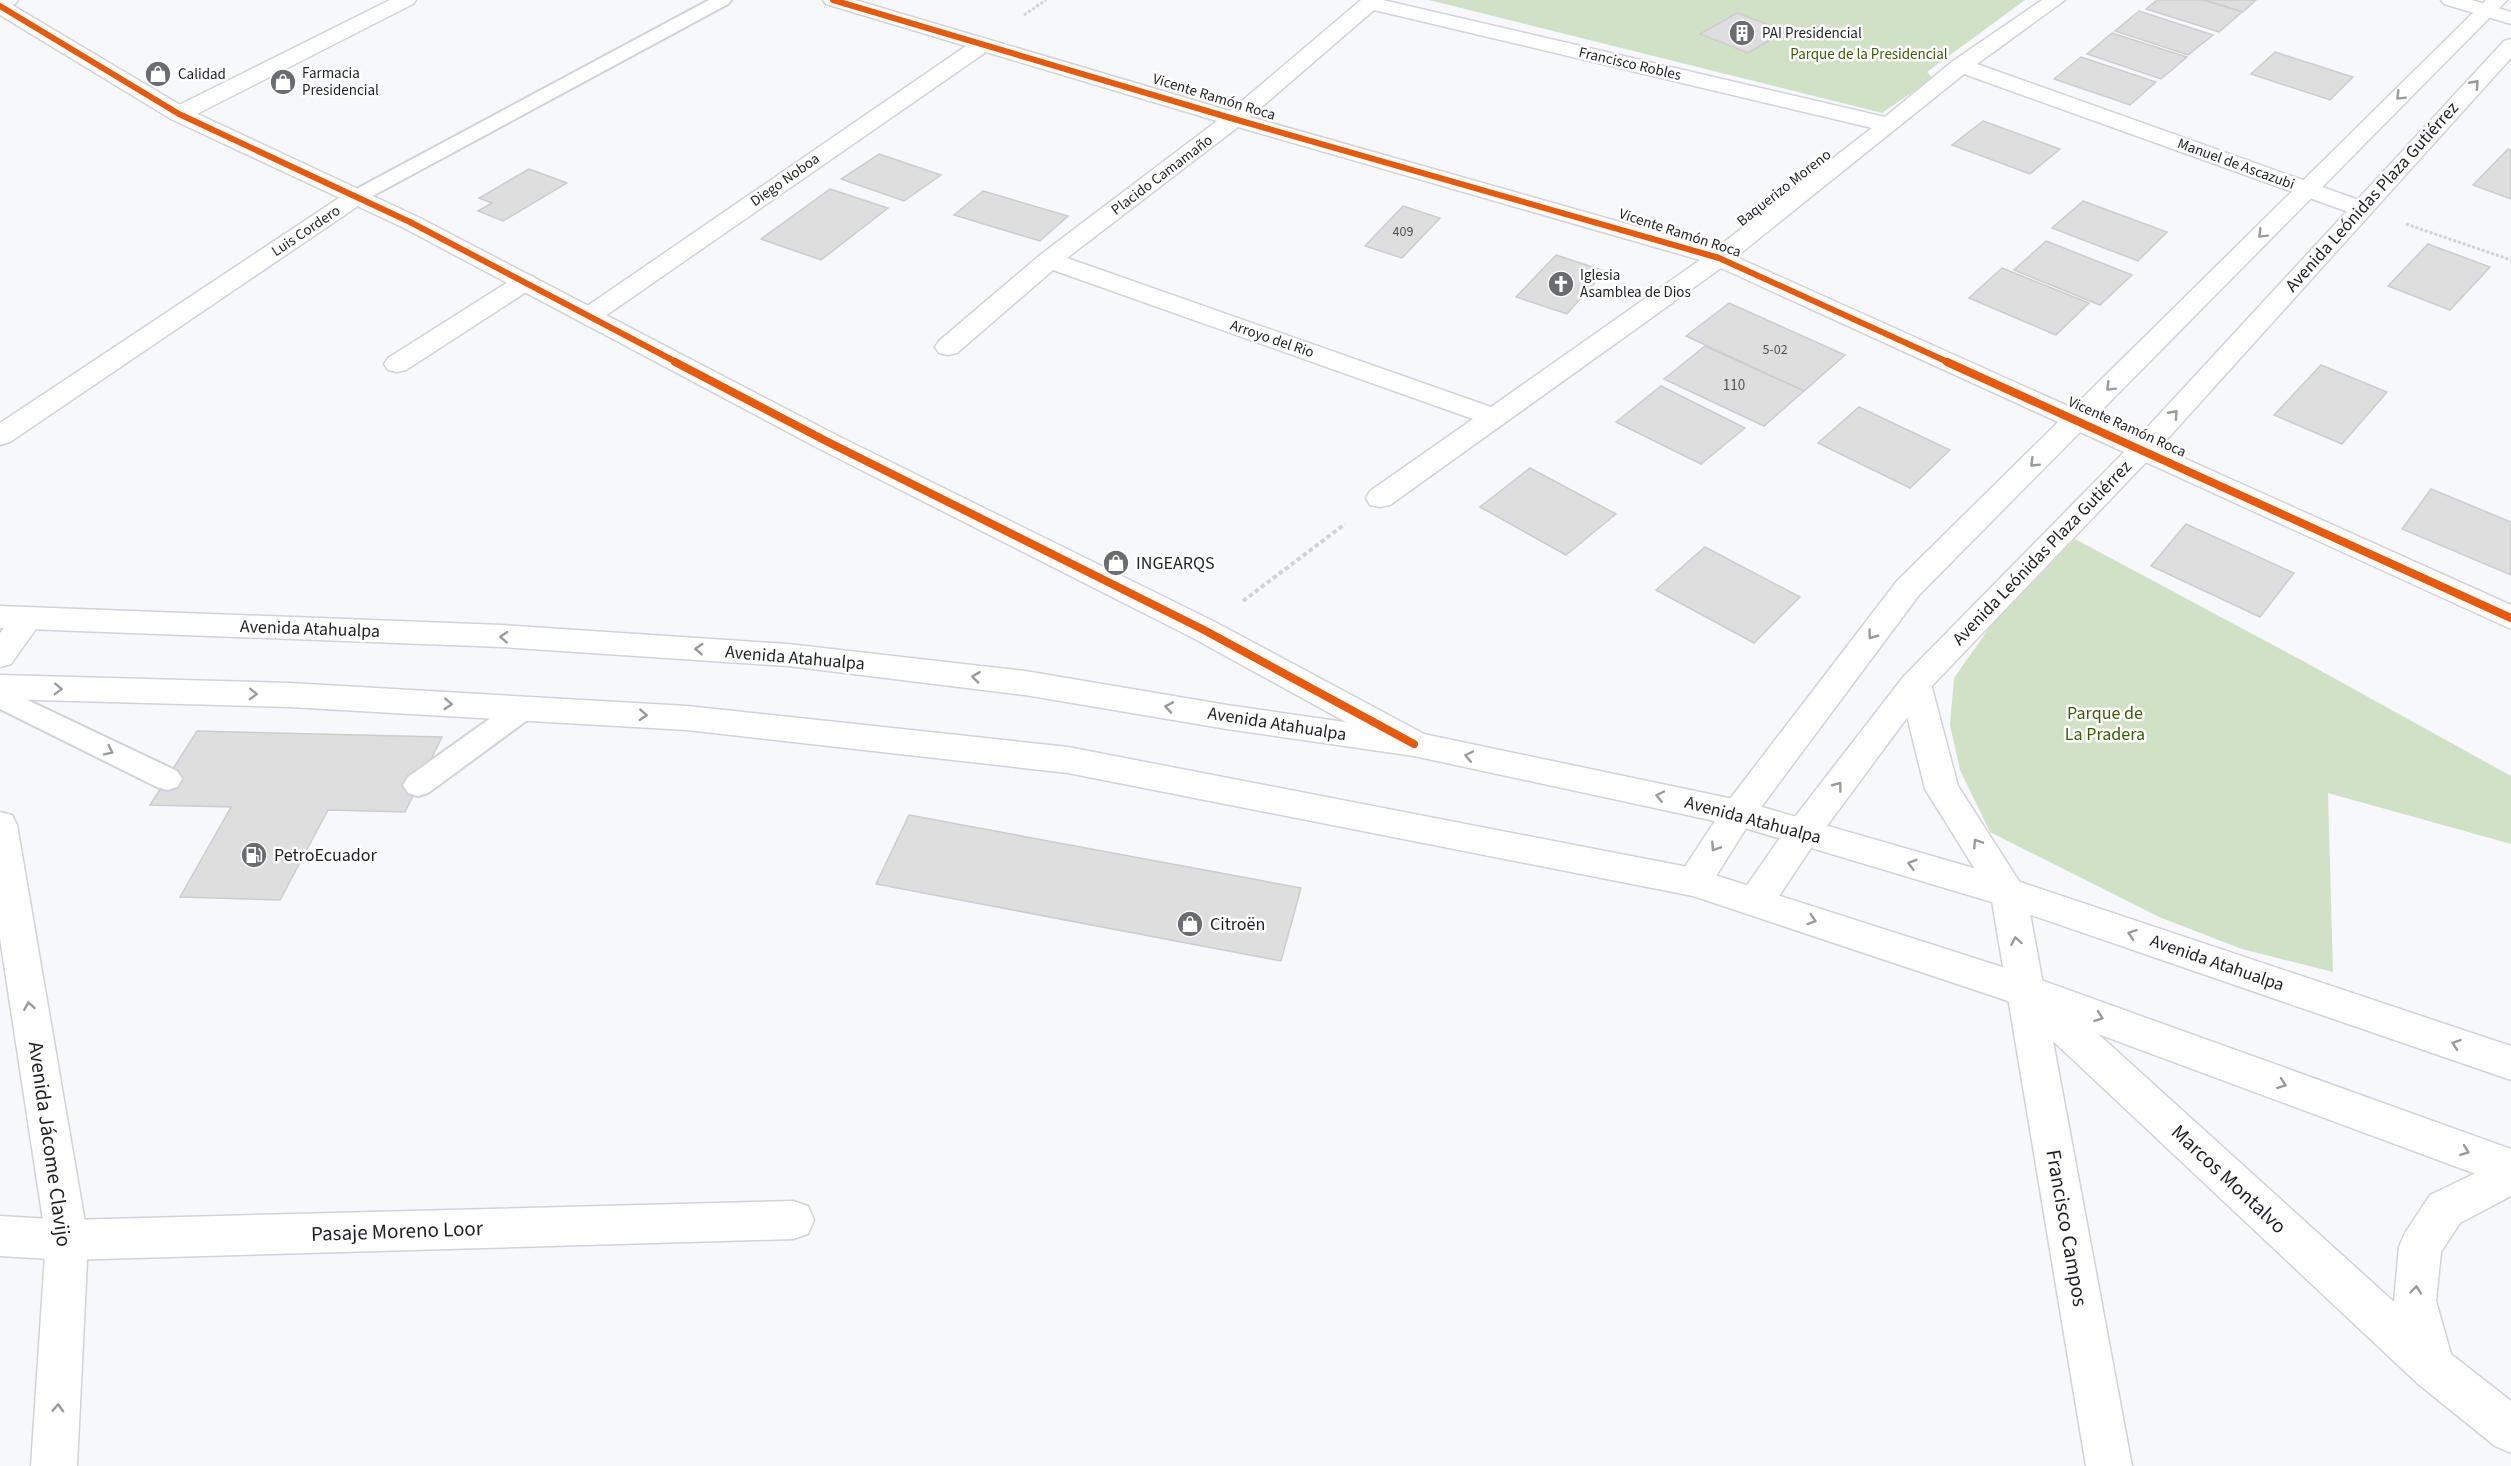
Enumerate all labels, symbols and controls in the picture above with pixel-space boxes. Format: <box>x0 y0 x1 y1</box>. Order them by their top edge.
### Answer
building icon: PAI Presidencial <box>1727 18 1757 48</box>
place label: PAI Presidencial <box>1762 23 1862 44</box>
street label: Francisco Robles <box>1577 42 1683 86</box>
park label: Parque de la Presidencial <box>1790 44 1948 65</box>
shop icon: Calidad <box>143 59 173 89</box>
place label: Farmacia Presidencial <box>302 63 379 101</box>
place label: Calidad <box>178 64 226 85</box>
shop icon: Farmacia Presidencial <box>268 67 298 97</box>
street label: Vicente Ramón Roca <box>1150 68 1278 126</box>
one-way arrow <box>2468 80 2479 91</box>
one-way arrow <box>2396 89 2407 100</box>
street label: Avenida Leónidas Plaza Gutiérrez <box>2280 96 2465 298</box>
street label: Placido Camamaño <box>1107 130 1217 220</box>
street label: Manuel de Ascazubi <box>2174 133 2298 195</box>
street label: Baquerizo Moreno <box>1732 145 1836 231</box>
street label: Diego Noboa <box>746 148 824 212</box>
street label: Luis Cordero <box>267 200 345 262</box>
street label: Vicente Ramón Roca <box>1616 203 1744 263</box>
house number: 409 <box>1393 222 1413 242</box>
one-way arrow <box>2259 227 2270 238</box>
place label: Iglesia Asamblea de Dios <box>1580 265 1691 303</box>
church icon: Iglesia Asamblea de Dios <box>1546 269 1576 299</box>
street label: Arroyo del Rio <box>1227 315 1317 363</box>
house number: 5-02 <box>1762 340 1788 360</box>
house number: 110 <box>1723 375 1745 396</box>
one-way arrow <box>2106 380 2117 391</box>
street label: Vicente Ramón Roca <box>2065 391 2189 463</box>
one-way arrow <box>2167 411 2178 421</box>
street label: Avenida Leónidas Plaza Gutiérrez <box>1947 455 2138 651</box>
one-way arrow <box>2030 456 2041 466</box>
shop icon: INGEARQS <box>1101 548 1131 578</box>
place label: INGEARQS <box>1136 551 1215 576</box>
street label: Avenida Atahualpa <box>239 614 381 644</box>
one-way arrow <box>1869 628 1880 639</box>
one-way arrow <box>500 630 509 643</box>
street label: Avenida Atahualpa <box>724 639 866 677</box>
one-way arrow <box>694 643 703 656</box>
one-way arrow <box>972 672 981 684</box>
one-way arrow <box>54 683 63 695</box>
one-way arrow <box>249 688 258 700</box>
one-way arrow <box>444 698 453 711</box>
street label: Avenida Atahualpa <box>1206 701 1348 747</box>
park label: Parque de La Pradera <box>2065 701 2145 747</box>
one-way arrow <box>1164 702 1174 714</box>
one-way arrow <box>638 709 647 722</box>
one-way arrow <box>103 743 114 755</box>
one-way arrow <box>1464 750 1474 763</box>
one-way arrow <box>1831 781 1842 792</box>
one-way arrow <box>1655 790 1665 803</box>
street label: Avenida Atahualpa <box>1682 790 1824 850</box>
one-way arrow <box>1972 839 1984 849</box>
fuel station icon: PetroEcuador <box>239 840 269 870</box>
one-way arrow <box>1712 841 1723 852</box>
place label: PetroEcuador <box>274 843 378 868</box>
one-way arrow <box>1907 859 1917 871</box>
shop icon: Citroën <box>1175 909 1205 939</box>
place label: Citroën <box>1210 912 1265 937</box>
one-way arrow <box>1806 912 1817 925</box>
street label: Avenida Atahualpa <box>2147 928 2287 998</box>
one-way arrow <box>2127 929 2138 942</box>
one-way arrow <box>2010 937 2023 947</box>
one-way arrow <box>23 1001 36 1011</box>
one-way arrow <box>2093 1010 2104 1023</box>
one-way arrow <box>2451 1038 2462 1051</box>
street label: Avenida Jácome Clavijo <box>21 1039 79 1249</box>
one-way arrow <box>2276 1077 2287 1090</box>
street label: Marcos Montalvo <box>2165 1117 2293 1241</box>
one-way arrow <box>2459 1144 2470 1157</box>
street label: Francisco Campos <box>2038 1147 2096 1309</box>
street label: Pasaje Moreno Loor <box>311 1213 484 1249</box>
one-way arrow <box>2409 1286 2422 1295</box>
one-way arrow <box>51 1403 64 1412</box>

